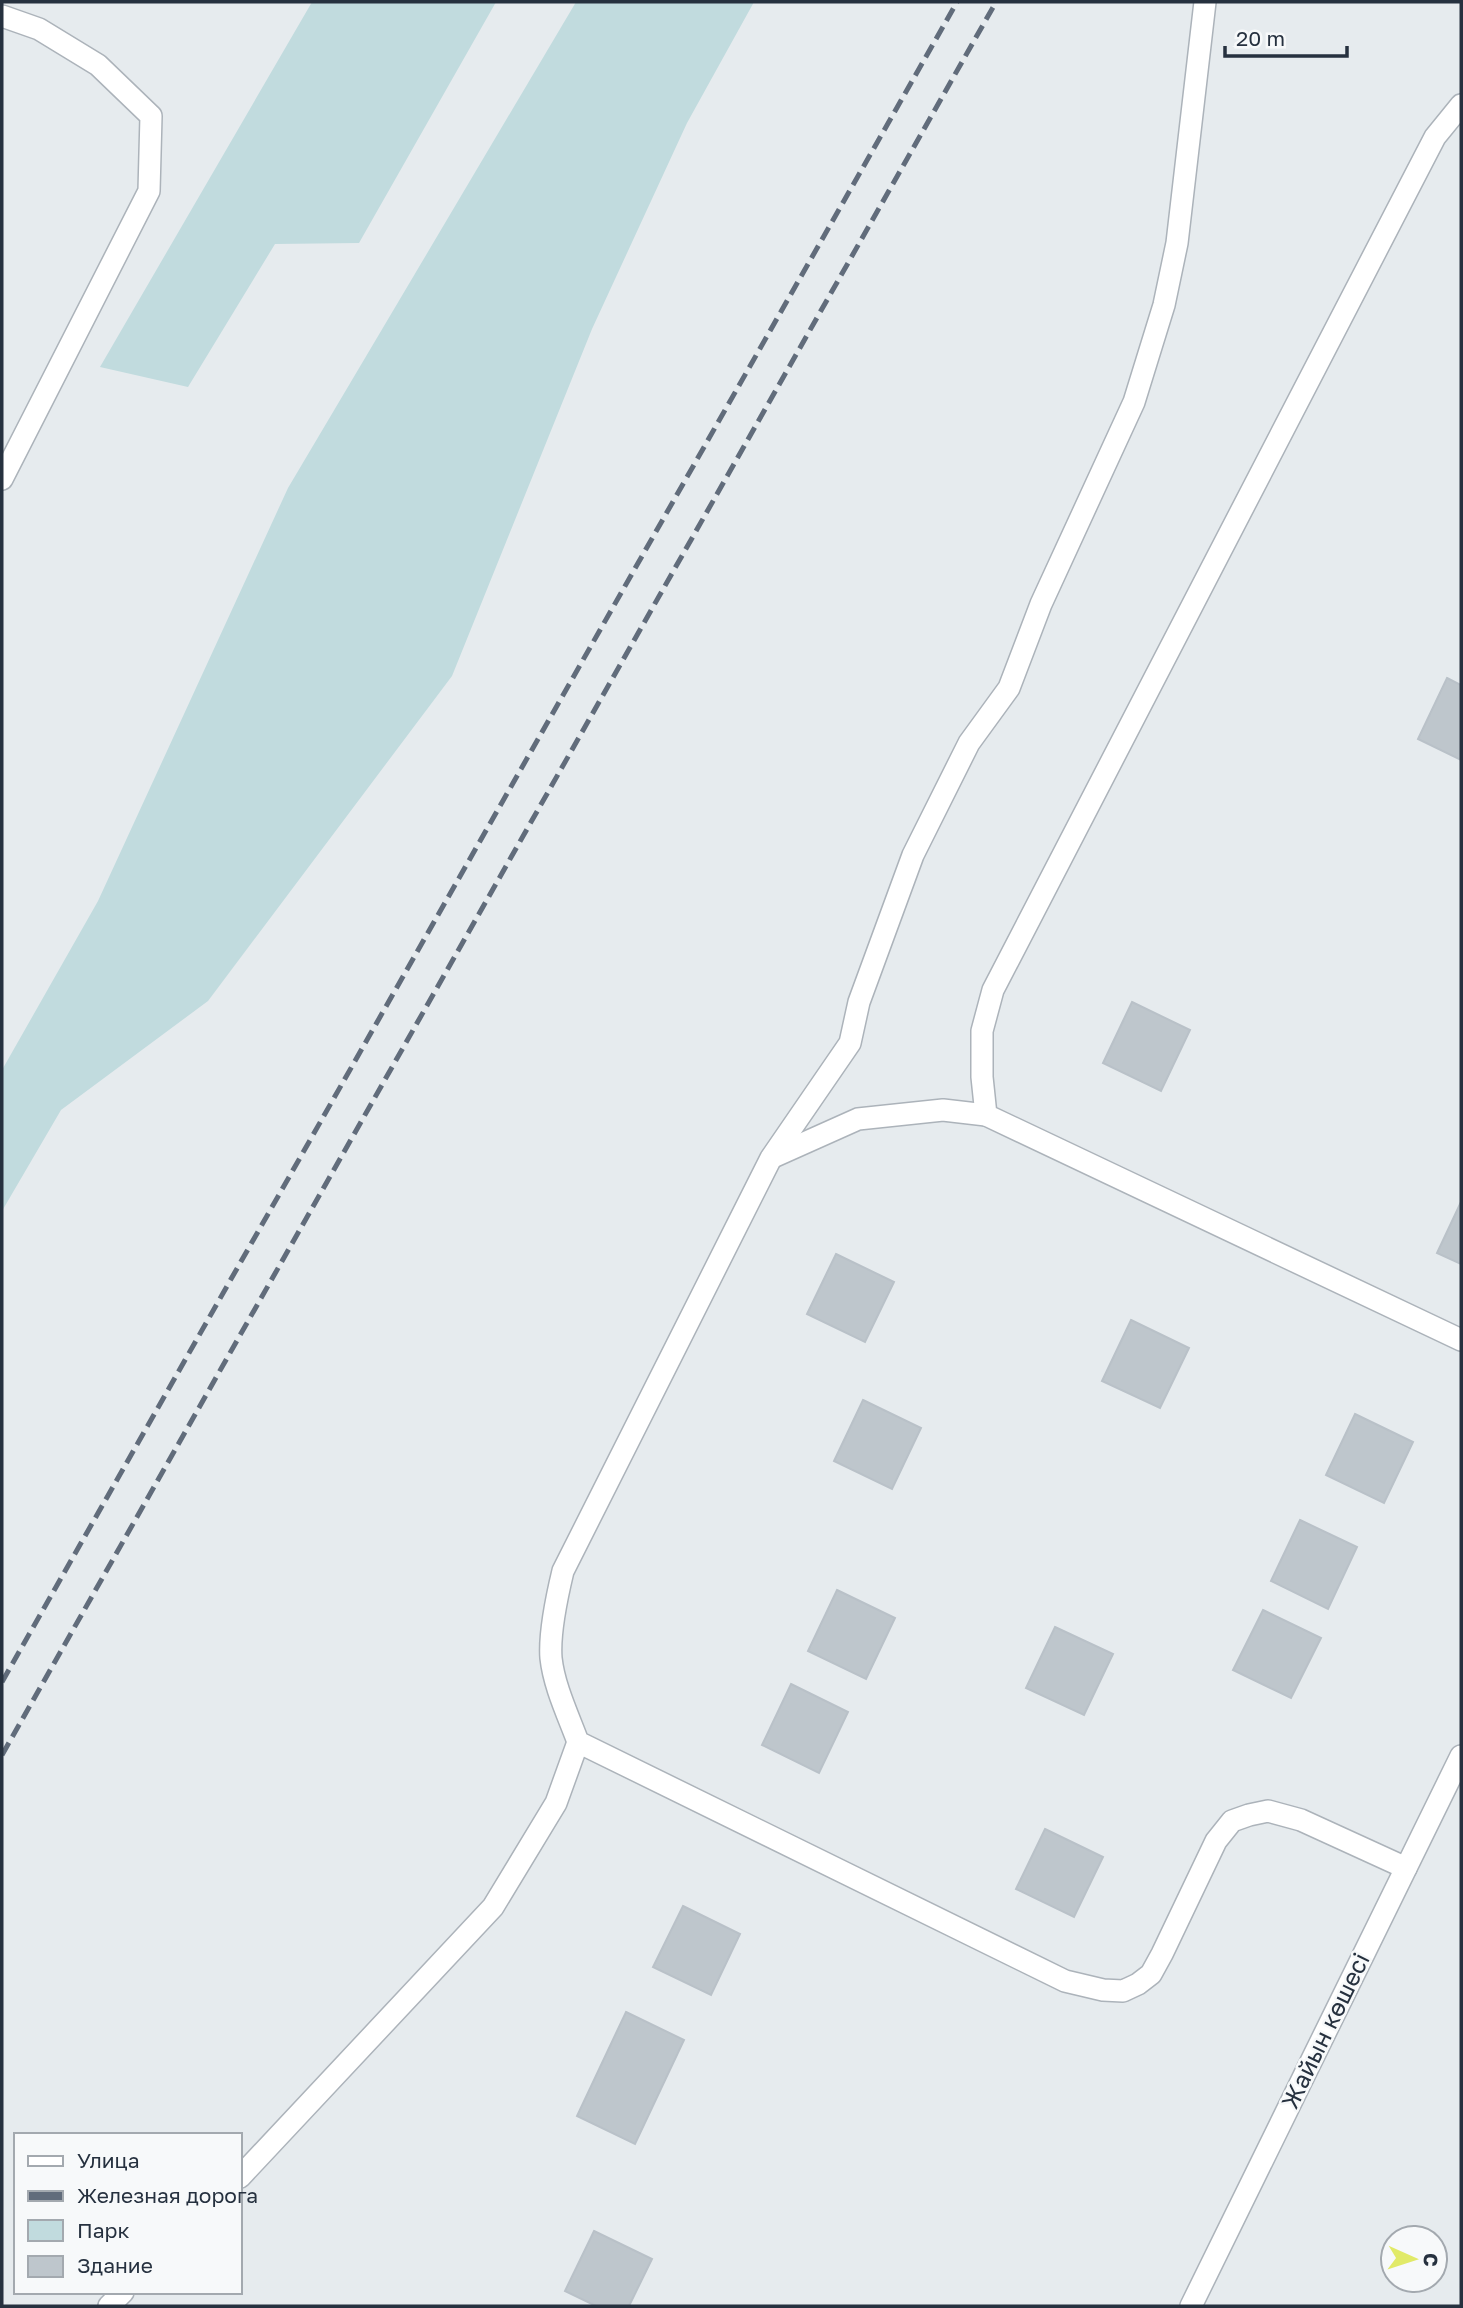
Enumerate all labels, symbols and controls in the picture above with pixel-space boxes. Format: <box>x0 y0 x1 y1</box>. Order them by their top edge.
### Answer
scale bar <box>1225 14 1348 58</box>
text: 20 m <box>1236 25 1285 51</box>
street label: Жайын көшесі <box>1274 1948 1375 2113</box>
legend <box>14 2133 242 2294</box>
text: Улица <box>77 2147 140 2173</box>
text: Железная дорога <box>77 2182 258 2208</box>
text: Парк <box>77 2217 130 2243</box>
north arrow <box>1379 2224 1449 2294</box>
text: Здание <box>77 2252 153 2278</box>
text: С <box>1420 2253 1443 2267</box>

